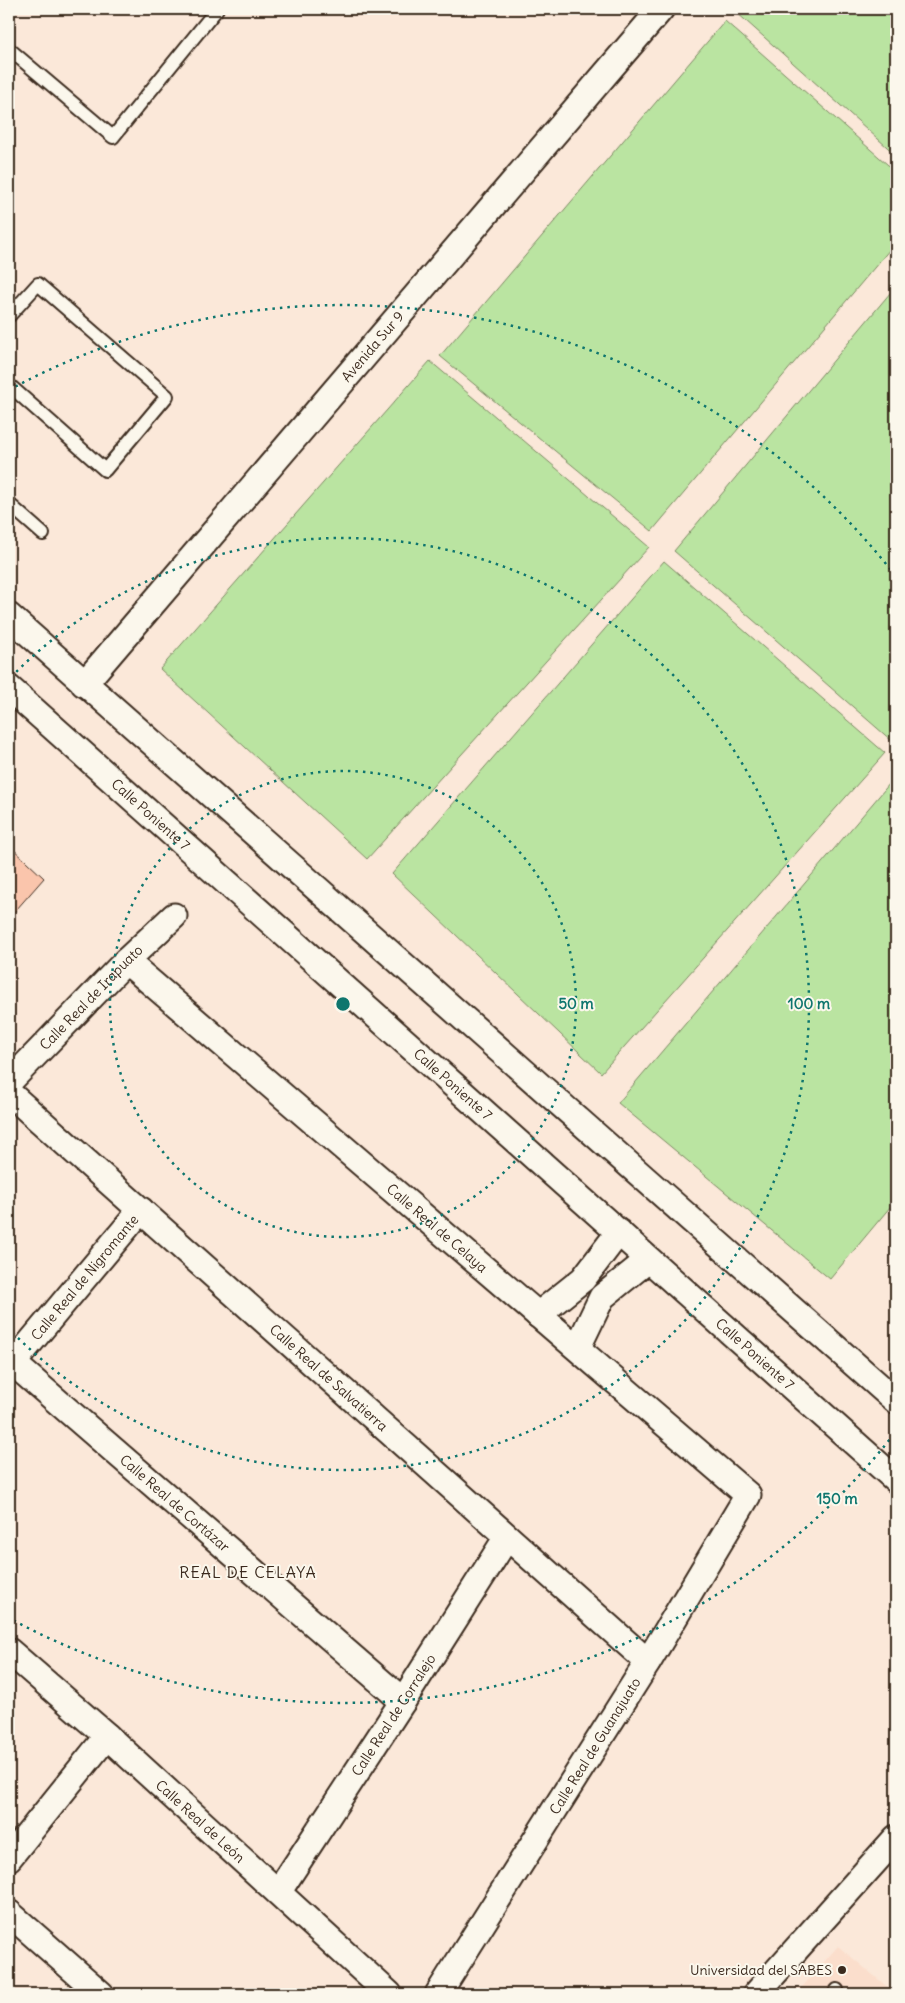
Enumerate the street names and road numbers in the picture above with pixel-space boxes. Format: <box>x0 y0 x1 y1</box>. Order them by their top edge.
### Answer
street label: Avenida Sur 9 <box>337 308 408 385</box>
street label: Calle Poniente 7 <box>108 775 194 854</box>
street label: Calle Real de Irapuato <box>36 941 147 1054</box>
street label: Calle Poniente 7 <box>410 1044 496 1124</box>
street label: Calle Real de Celaya <box>383 1180 491 1276</box>
street label: Calle Real de Nigromante <box>27 1211 142 1344</box>
street label: Calle Poniente 7 <box>712 1314 798 1394</box>
street label: Calle Real de Salvatierra <box>266 1320 392 1435</box>
street label: Calle Real de Cortázar <box>116 1451 234 1556</box>
street label: Calle Real de Corralejo <box>347 1650 440 1779</box>
street label: Calle Real de Guanajuato <box>545 1674 645 1818</box>
street label: Calle Real de León <box>152 1776 249 1867</box>

